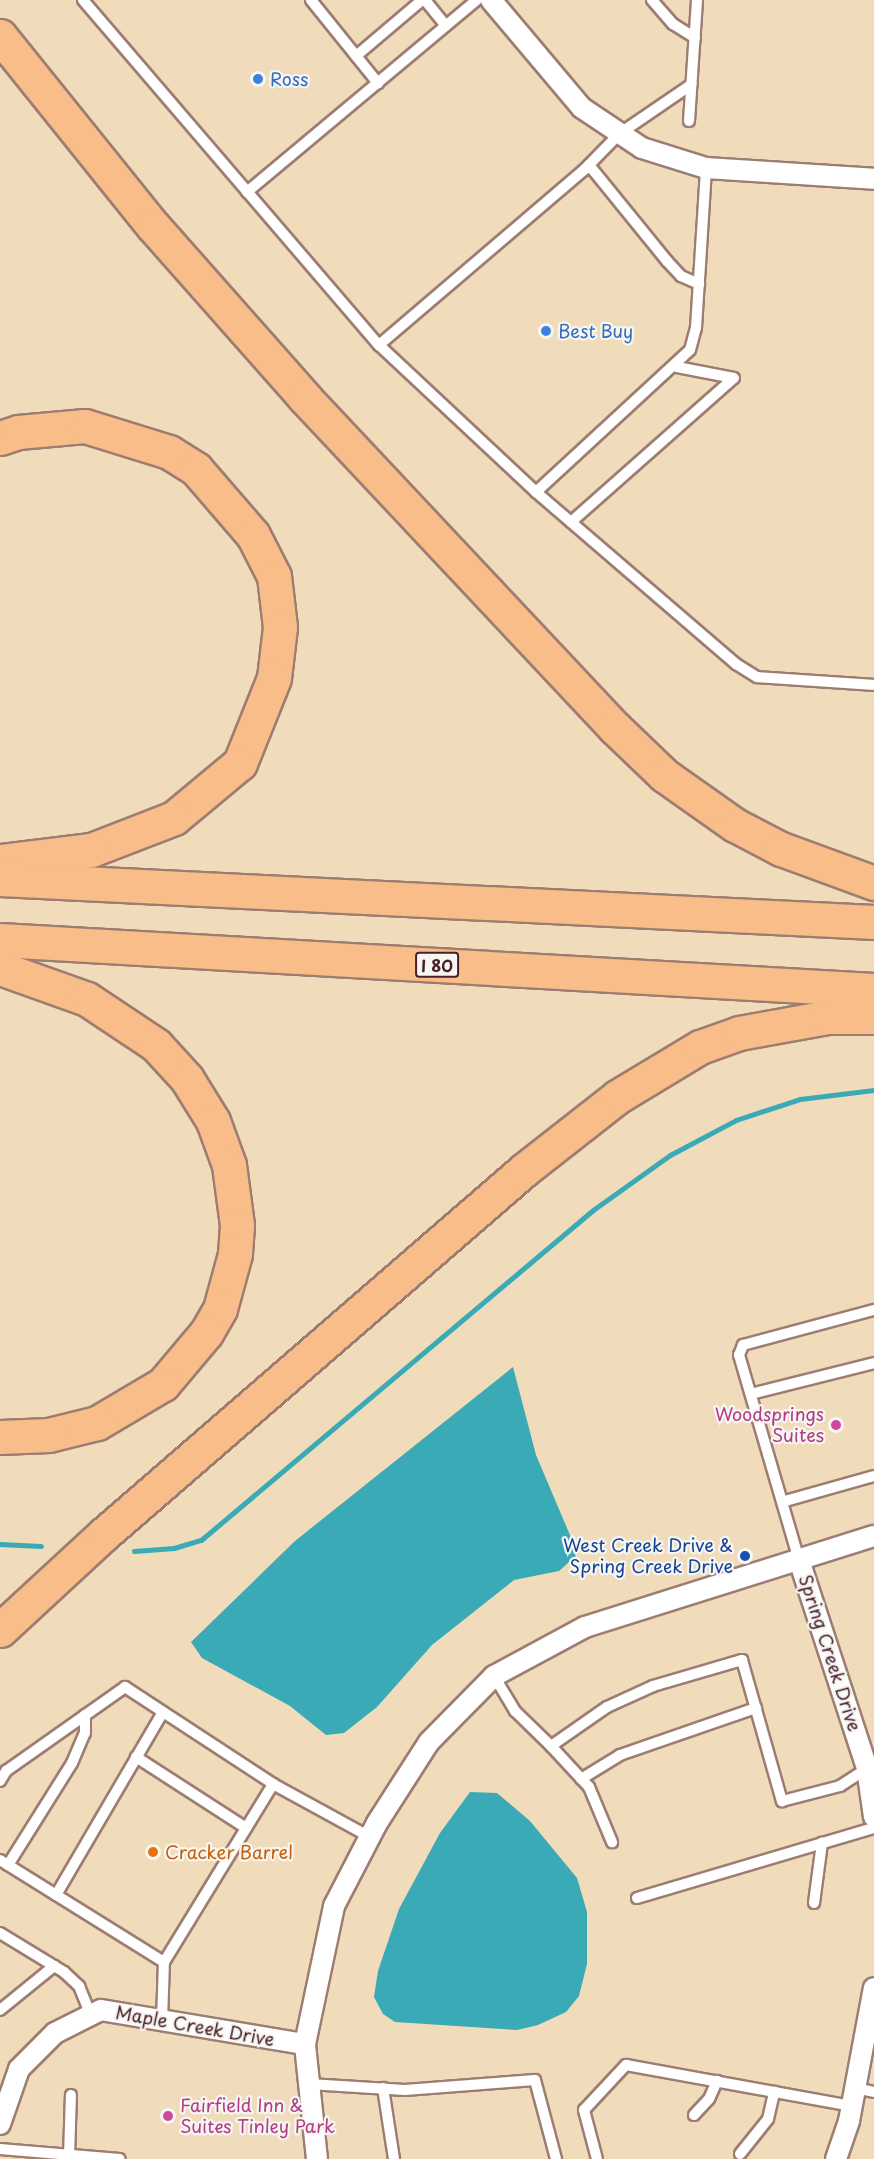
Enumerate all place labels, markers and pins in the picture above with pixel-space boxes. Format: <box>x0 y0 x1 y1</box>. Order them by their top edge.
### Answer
place label: Ross <box>270 68 308 90</box>
marker: Ross <box>251 72 265 86</box>
place label: Best Buy <box>558 320 633 342</box>
marker: Best Buy <box>539 324 553 338</box>
place label: Woodsprings Suites <box>715 1404 824 1446</box>
marker: Woodsprings Suites <box>829 1418 843 1432</box>
place label: West Creek Drive & Spring Creek Drive <box>561 1535 733 1578</box>
marker: West Creek Drive & Spring Creek Drive <box>738 1549 752 1563</box>
place label: Cracker Barrel <box>165 1841 295 1863</box>
marker: Cracker Barrel <box>146 1845 160 1859</box>
place label: Fairfield Inn & Suites Tinley Park <box>180 2095 338 2138</box>
marker: Fairfield Inn & Suites Tinley Park <box>161 2109 175 2123</box>

